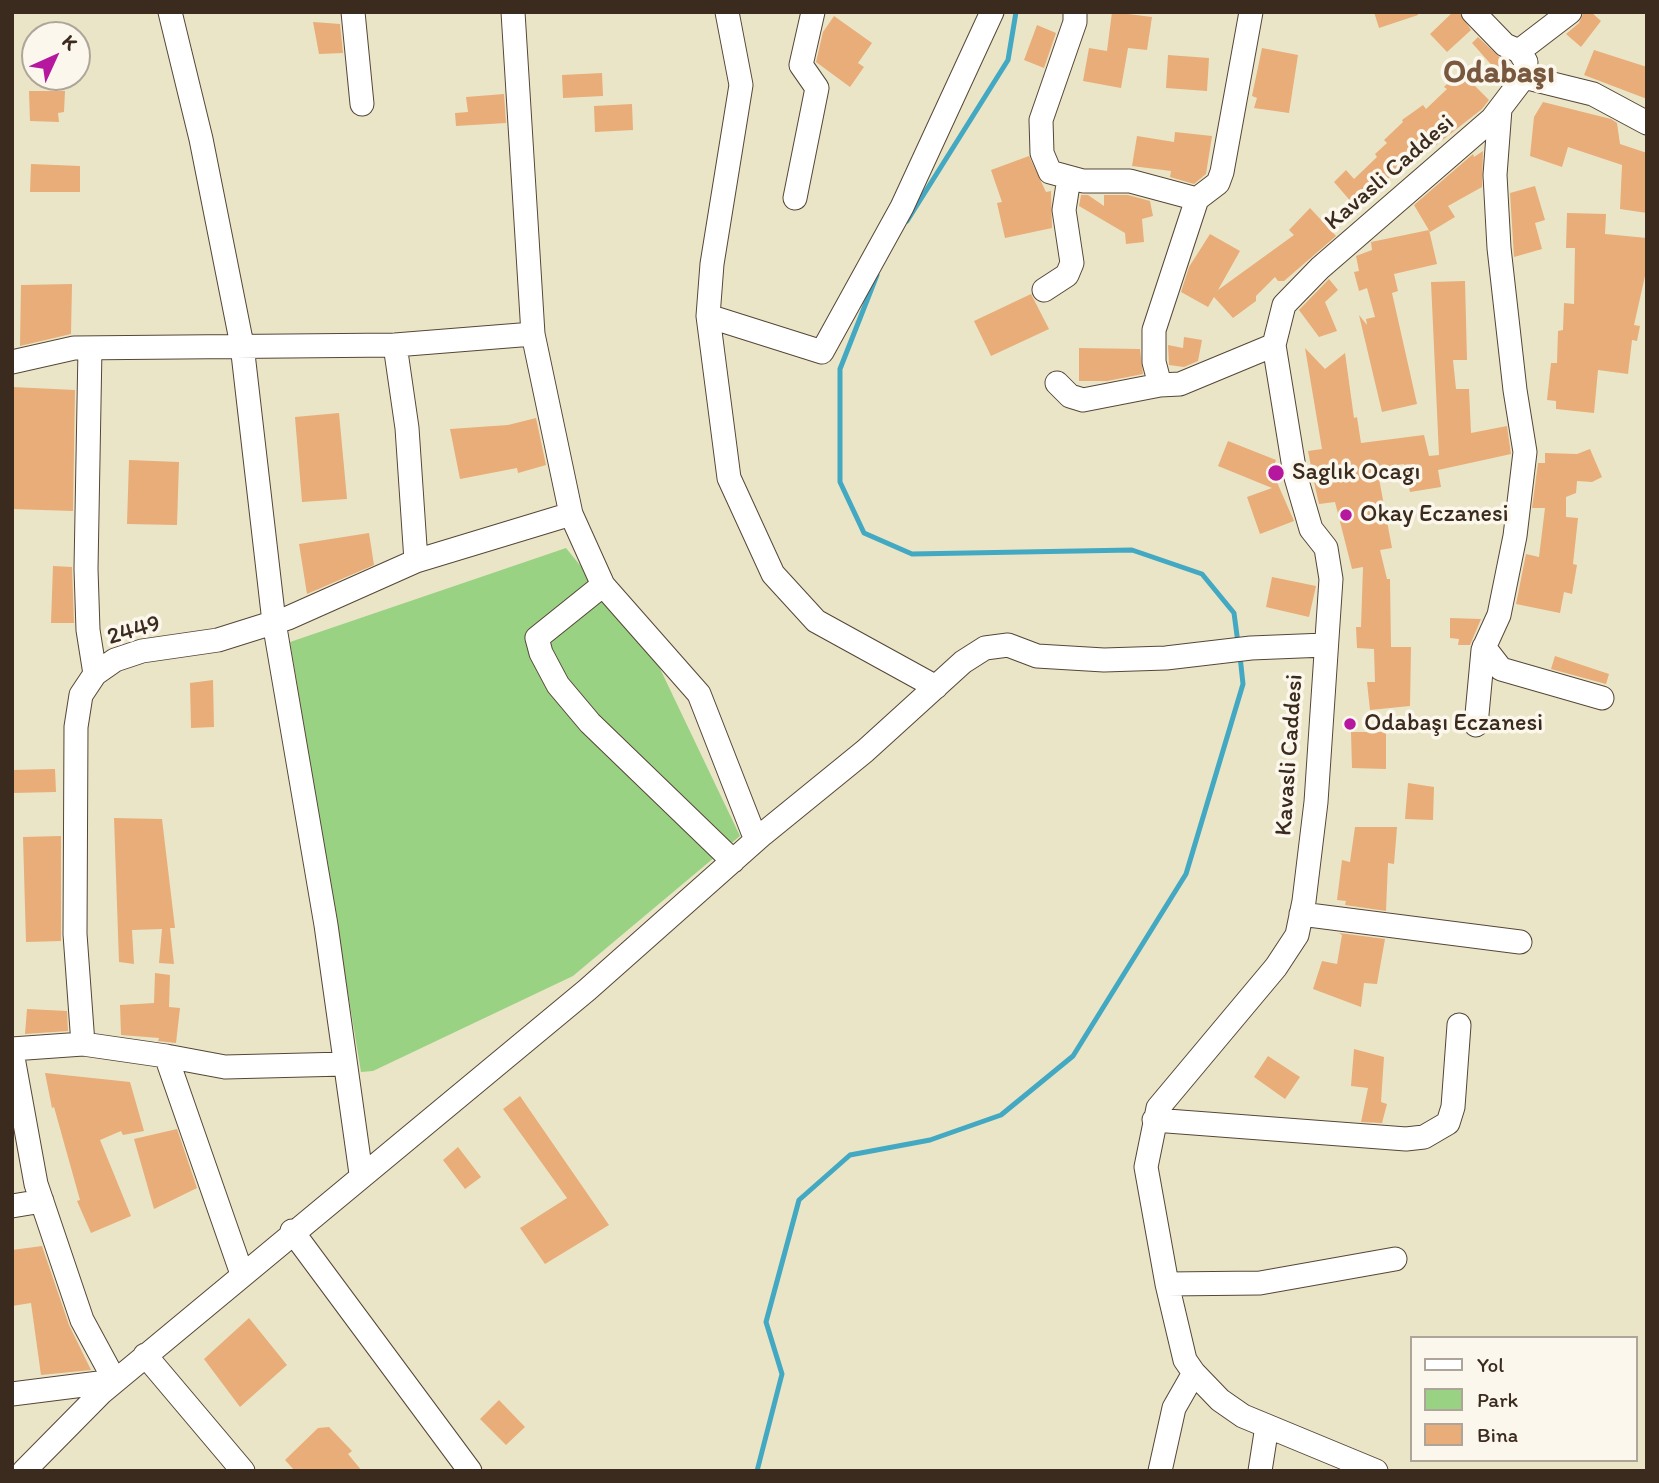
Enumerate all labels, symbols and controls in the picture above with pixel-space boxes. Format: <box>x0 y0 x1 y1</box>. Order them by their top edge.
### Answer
north arrow <box>21 21 91 91</box>
text: K <box>57 30 82 55</box>
district label: Odabaşı <box>1443 55 1555 93</box>
street label: Kavasli Caddesi <box>1319 109 1461 237</box>
place label: Saglık Ocagı <box>1292 459 1420 487</box>
marker: Saglık Ocagı <box>1266 463 1286 483</box>
place label: Okay Eczanesi <box>1360 501 1509 529</box>
marker: Okay Eczanesi <box>1338 507 1354 523</box>
street label: 2449 <box>104 610 164 652</box>
street label: Kavasli Caddesi <box>1270 673 1310 837</box>
place label: Odabaşı Eczanesi <box>1364 710 1543 738</box>
marker: Odabaşı Eczanesi <box>1342 716 1358 732</box>
legend <box>1410 1336 1638 1462</box>
text: Yol <box>1477 1352 1504 1377</box>
text: Park <box>1477 1387 1518 1412</box>
text: Bina <box>1477 1422 1518 1447</box>

